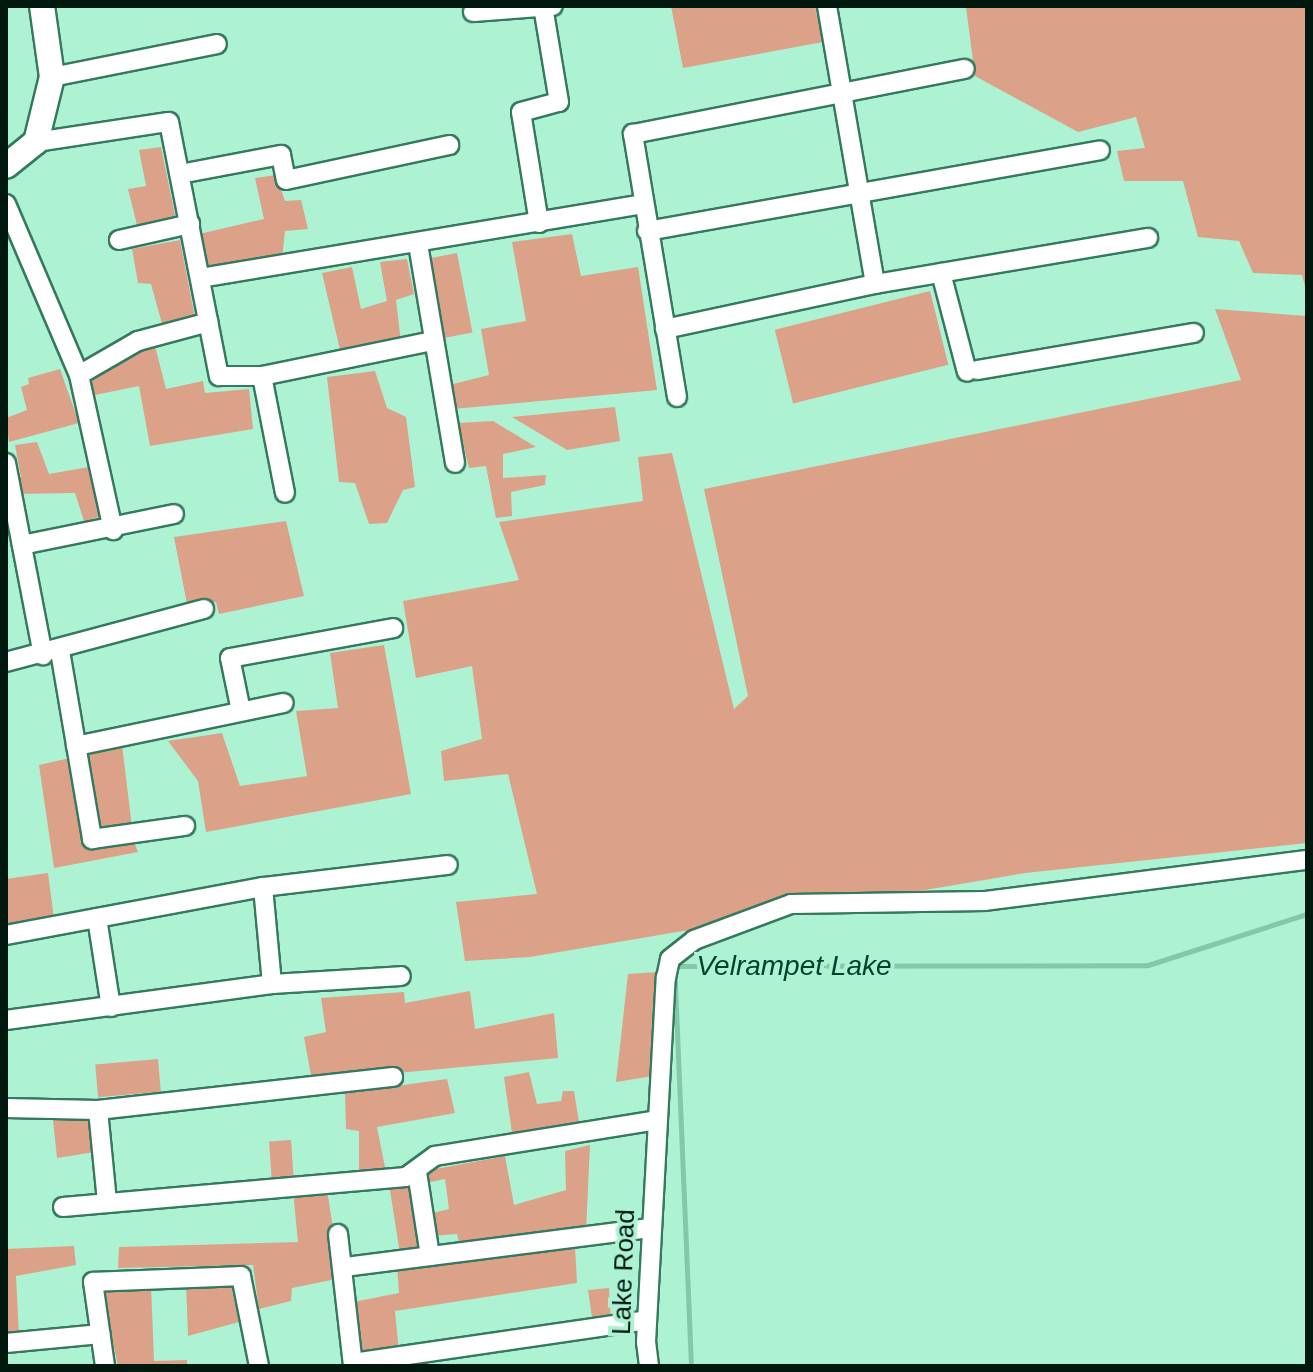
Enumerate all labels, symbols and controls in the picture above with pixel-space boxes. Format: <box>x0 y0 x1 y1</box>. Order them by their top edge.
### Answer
water label: Velrampet Lake <box>696 949 892 983</box>
street label: Lake Road <box>606 1209 642 1335</box>

